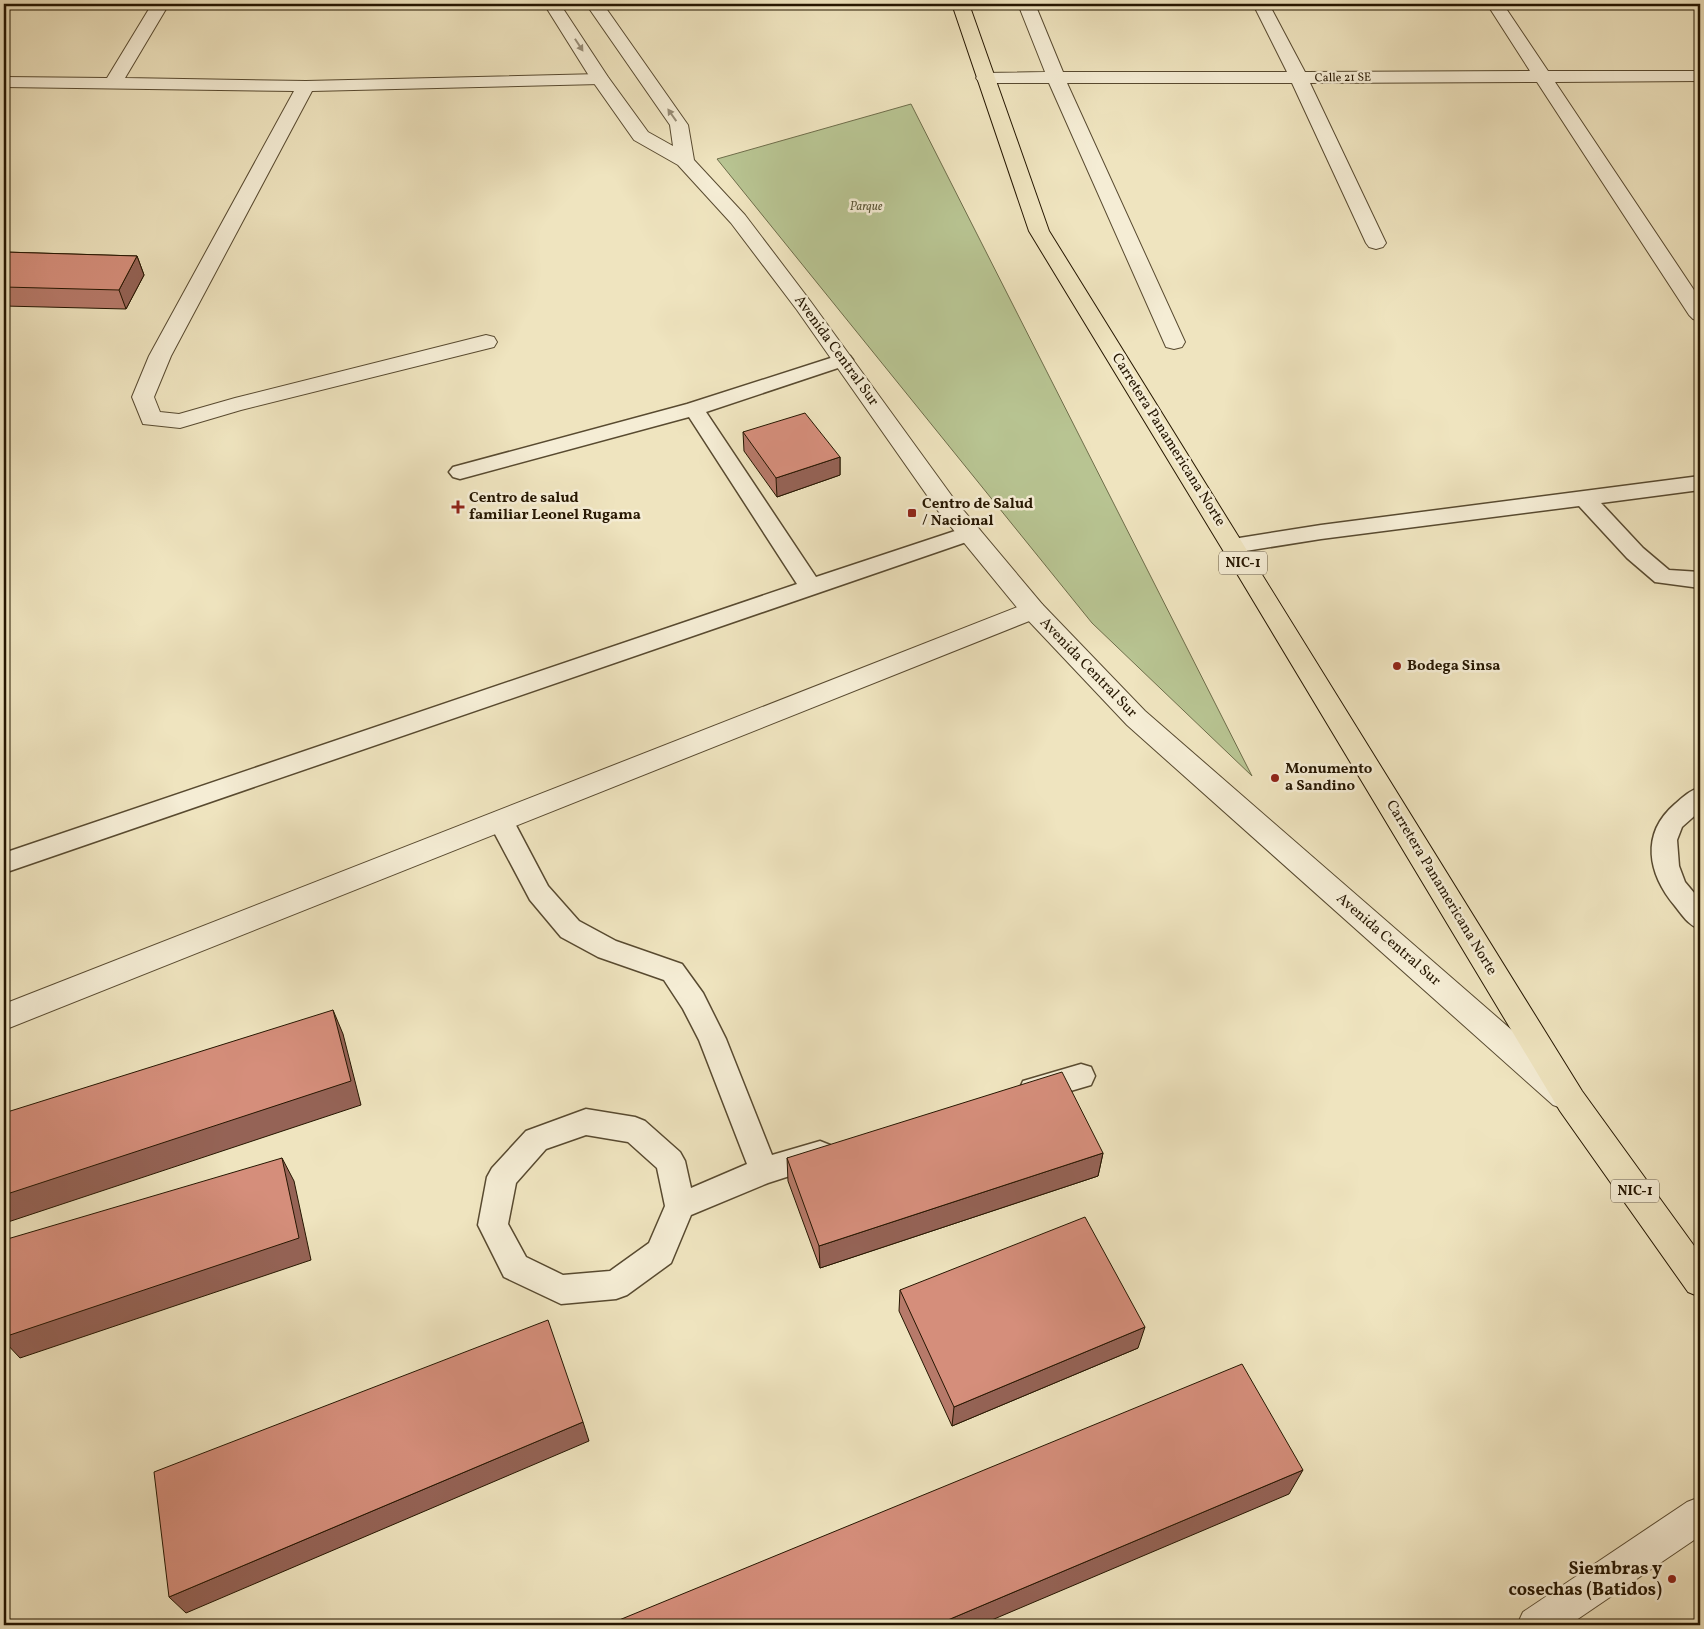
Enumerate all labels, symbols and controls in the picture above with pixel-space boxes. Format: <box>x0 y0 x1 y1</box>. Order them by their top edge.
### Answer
one-way arrow <box>574 38 583 51</box>
street label: Calle 21 SE <box>1315 70 1371 86</box>
one-way arrow <box>667 108 677 121</box>
park label: Parque <box>850 199 883 215</box>
street label: Avenida Central Sur <box>789 291 883 411</box>
street label: Carretera Panamericana Norte <box>1106 349 1230 531</box>
place label: Centro de salud familiar Leonel Rugama <box>469 488 641 526</box>
place label: Centro de Salud / Nacional <box>922 494 1033 532</box>
marker: Centro de salud familiar Leonel Rugama <box>451 500 465 514</box>
marker: Centro de Salud / Nacional <box>906 507 918 519</box>
road number: NIC-1 <box>1219 552 1267 574</box>
street label: Avenida Central Sur <box>1034 613 1142 723</box>
place label: Bodega Sinsa <box>1407 656 1501 677</box>
marker: Bodega Sinsa <box>1391 660 1403 672</box>
place label: Monumento a Sandino <box>1285 759 1373 797</box>
marker: Monumento a Sandino <box>1269 772 1281 784</box>
street label: Carretera Panamericana Norte <box>1380 796 1502 980</box>
street label: Avenida Central Sur <box>1331 889 1445 991</box>
road number: NIC-1 <box>1611 1180 1659 1202</box>
place label: Siembras y cosechas (Batidos) <box>1508 1557 1662 1603</box>
marker: Siembras y cosechas (Batidos) <box>1666 1573 1678 1585</box>

